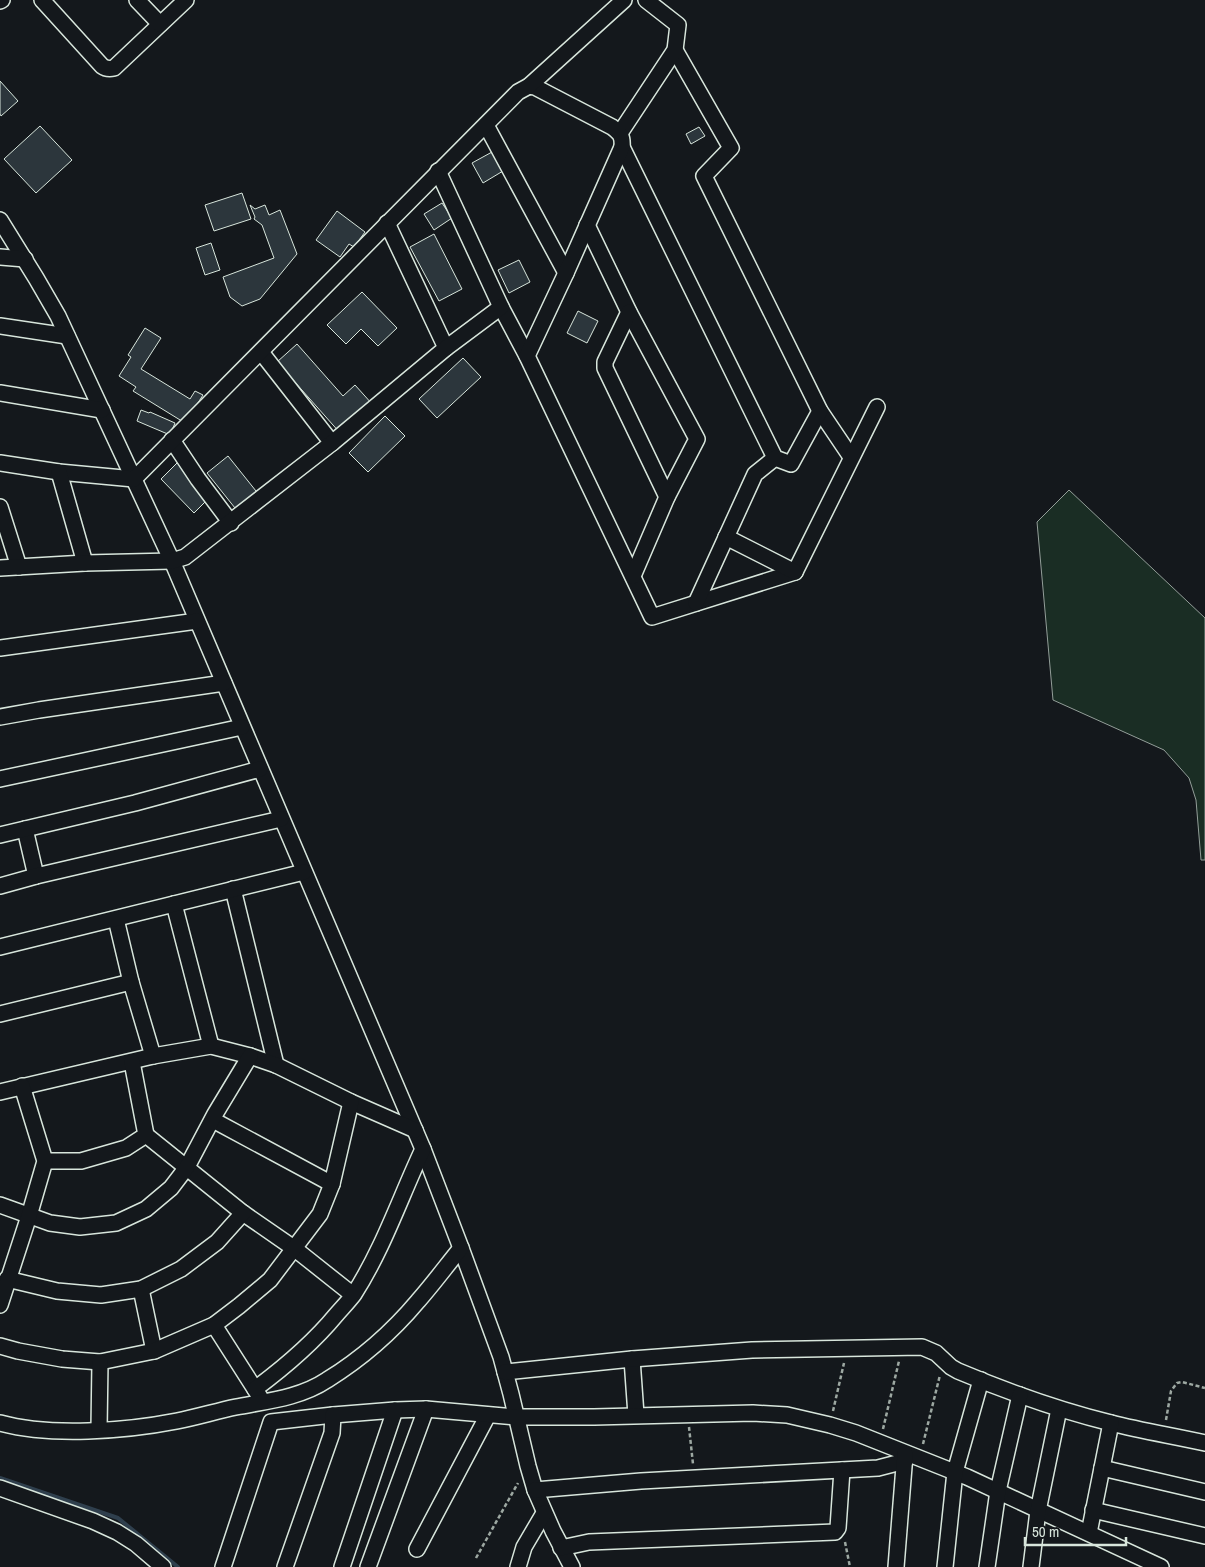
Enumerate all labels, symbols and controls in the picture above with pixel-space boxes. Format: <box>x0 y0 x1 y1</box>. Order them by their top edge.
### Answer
scale bar <box>1025 1514 1126 1546</box>
text: 50 m <box>1032 1521 1059 1542</box>

